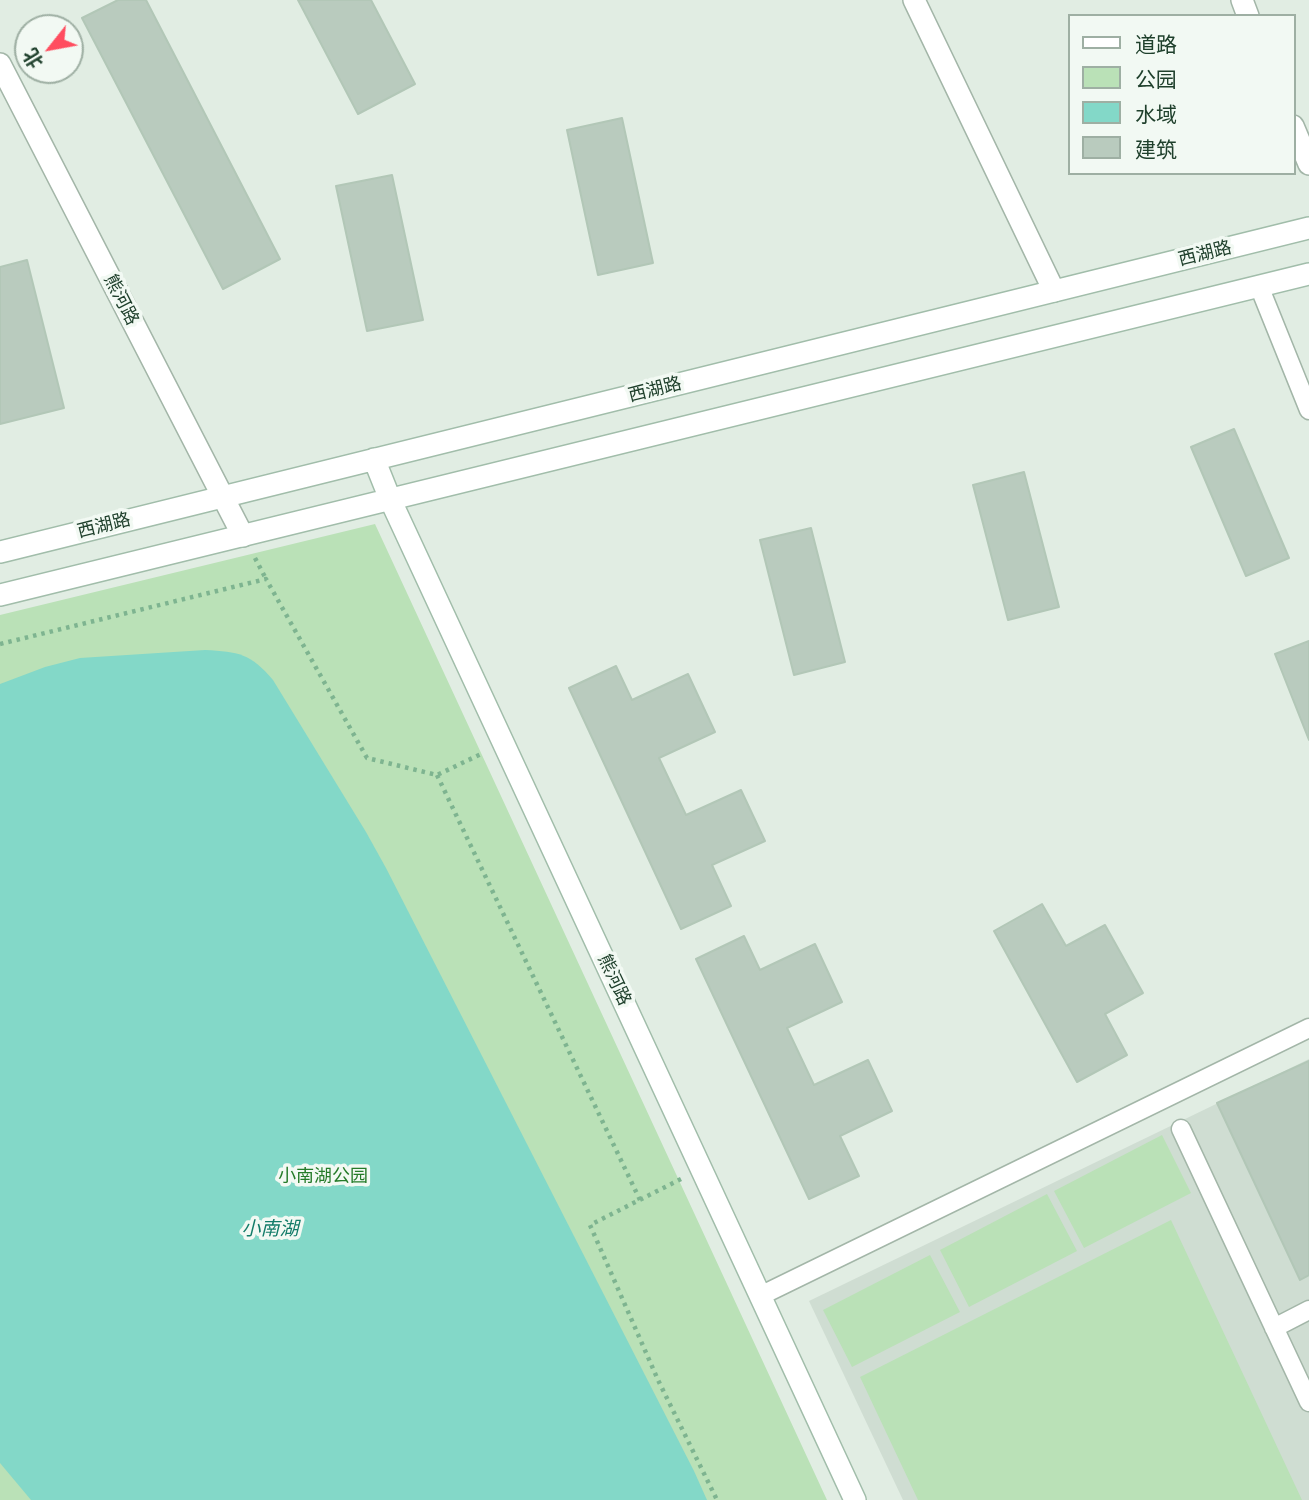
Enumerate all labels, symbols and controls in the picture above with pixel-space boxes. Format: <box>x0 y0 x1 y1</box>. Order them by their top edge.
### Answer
north arrow <box>14 14 84 84</box>
legend <box>1068 14 1295 175</box>
text: 道路 <box>1135 30 1177 58</box>
text: 北 <box>18 44 48 73</box>
text: 公园 <box>1135 65 1177 93</box>
text: 水域 <box>1135 100 1177 128</box>
text: 建筑 <box>1135 135 1177 163</box>
street label: 西湖路 <box>1176 237 1234 271</box>
street label: 熊河路 <box>99 271 143 329</box>
street label: 西湖路 <box>626 373 684 407</box>
street label: 西湖路 <box>75 509 133 543</box>
street label: 熊河路 <box>593 951 635 1009</box>
park label: 小南湖公园 <box>278 1166 368 1188</box>
water label: 小南湖 <box>242 1219 298 1241</box>

